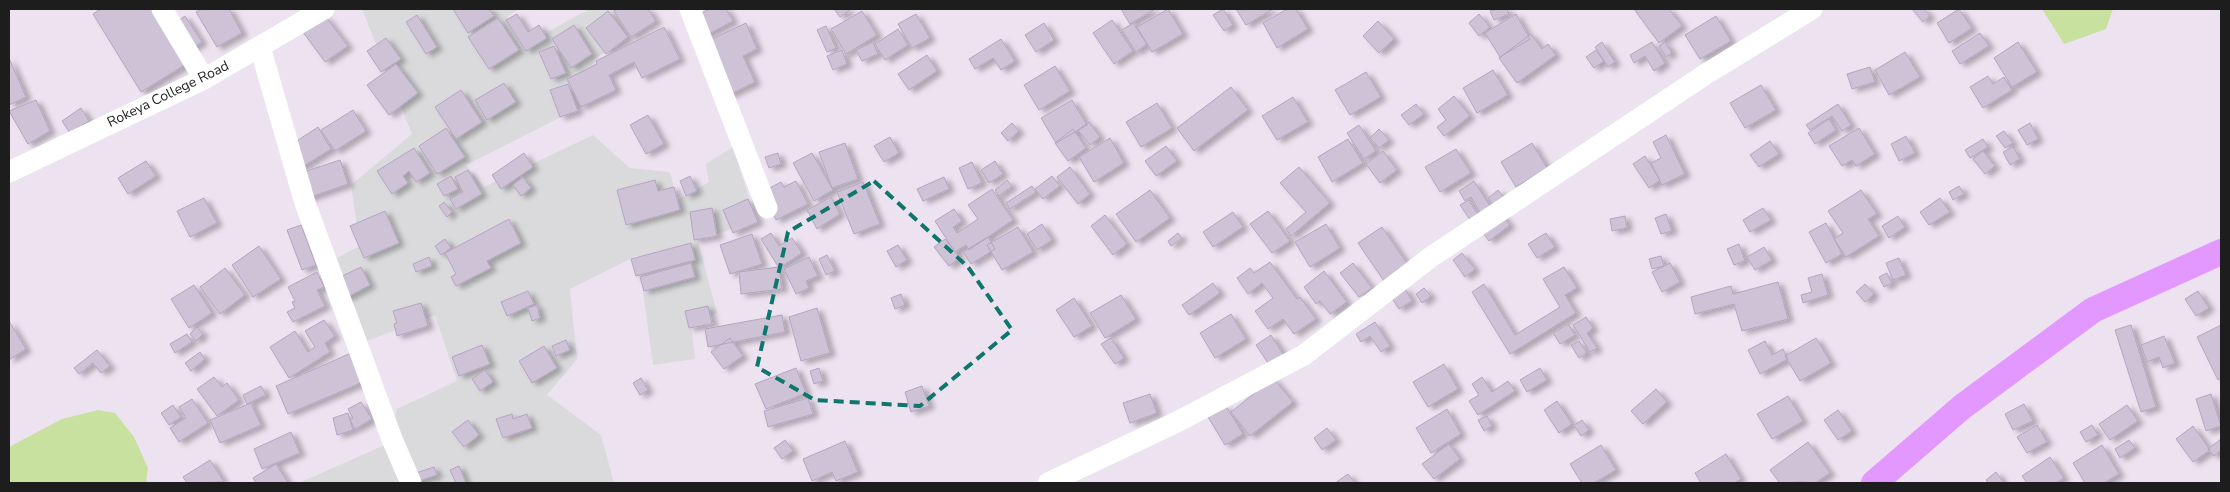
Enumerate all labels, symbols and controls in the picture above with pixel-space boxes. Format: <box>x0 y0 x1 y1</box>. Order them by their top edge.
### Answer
street label: Rokeya College Road <box>104 56 232 132</box>

